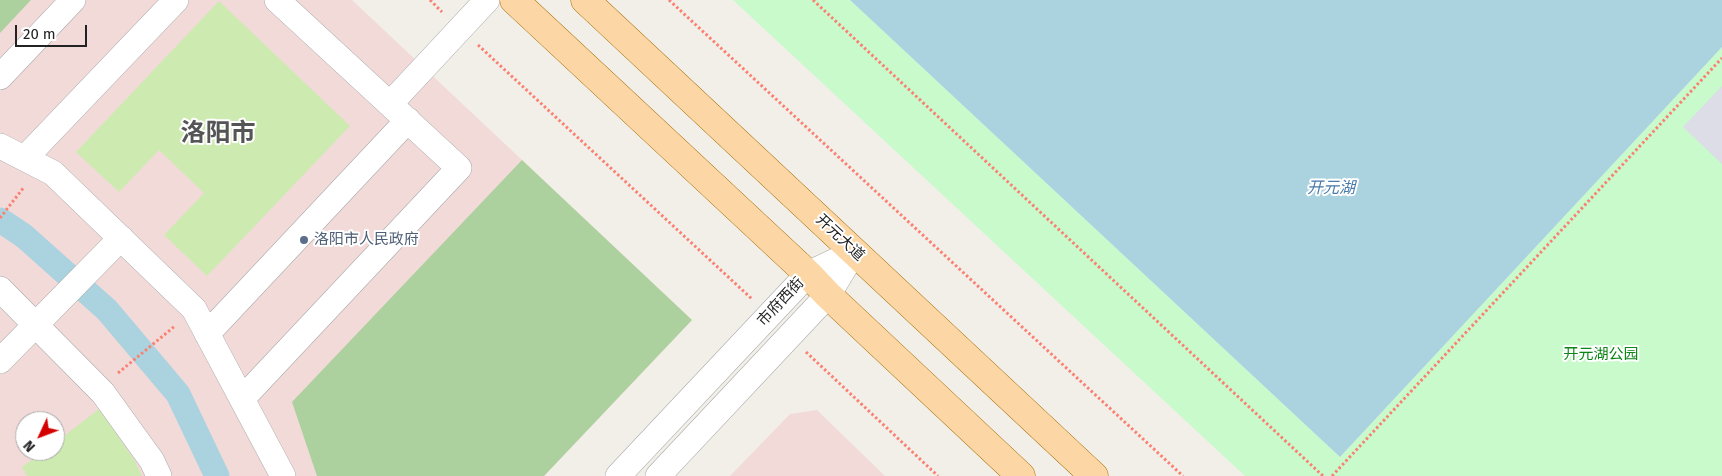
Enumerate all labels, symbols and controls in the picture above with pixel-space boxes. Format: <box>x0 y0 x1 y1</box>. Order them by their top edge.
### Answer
scale bar <box>18 15 90 47</box>
text: 20 m <box>23 25 56 43</box>
district label: 洛阳市 <box>181 119 255 149</box>
water label: 开元湖 <box>1307 179 1355 199</box>
street label: 开元大道 <box>812 211 868 265</box>
place label: 洛阳市人民政府 <box>314 231 419 249</box>
marker: 洛阳市人民政府 <box>298 234 310 246</box>
street label: 市府西街 <box>754 274 808 330</box>
park label: 开元湖公园 <box>1564 346 1638 364</box>
north arrow <box>15 411 65 461</box>
text: N <box>20 437 39 455</box>

